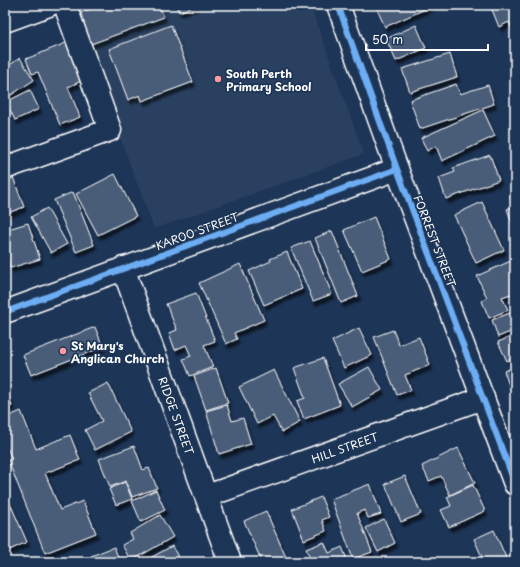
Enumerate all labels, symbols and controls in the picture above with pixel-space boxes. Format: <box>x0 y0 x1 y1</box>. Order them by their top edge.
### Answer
scale bar <box>366 26 488 52</box>
text: 50 m <box>372 30 403 48</box>
place label: South Perth Primary School <box>226 65 311 95</box>
marker: South Perth Primary School <box>213 74 223 84</box>
street label: FORREST STREET <box>410 193 461 290</box>
street label: KAROO STREET <box>153 208 241 254</box>
place label: St Mary's Anglican Church <box>71 337 165 367</box>
marker: St Mary's Anglican Church <box>58 346 68 356</box>
street label: RIDGE STREET <box>155 374 199 457</box>
street label: HILL STREET <box>309 427 381 467</box>

